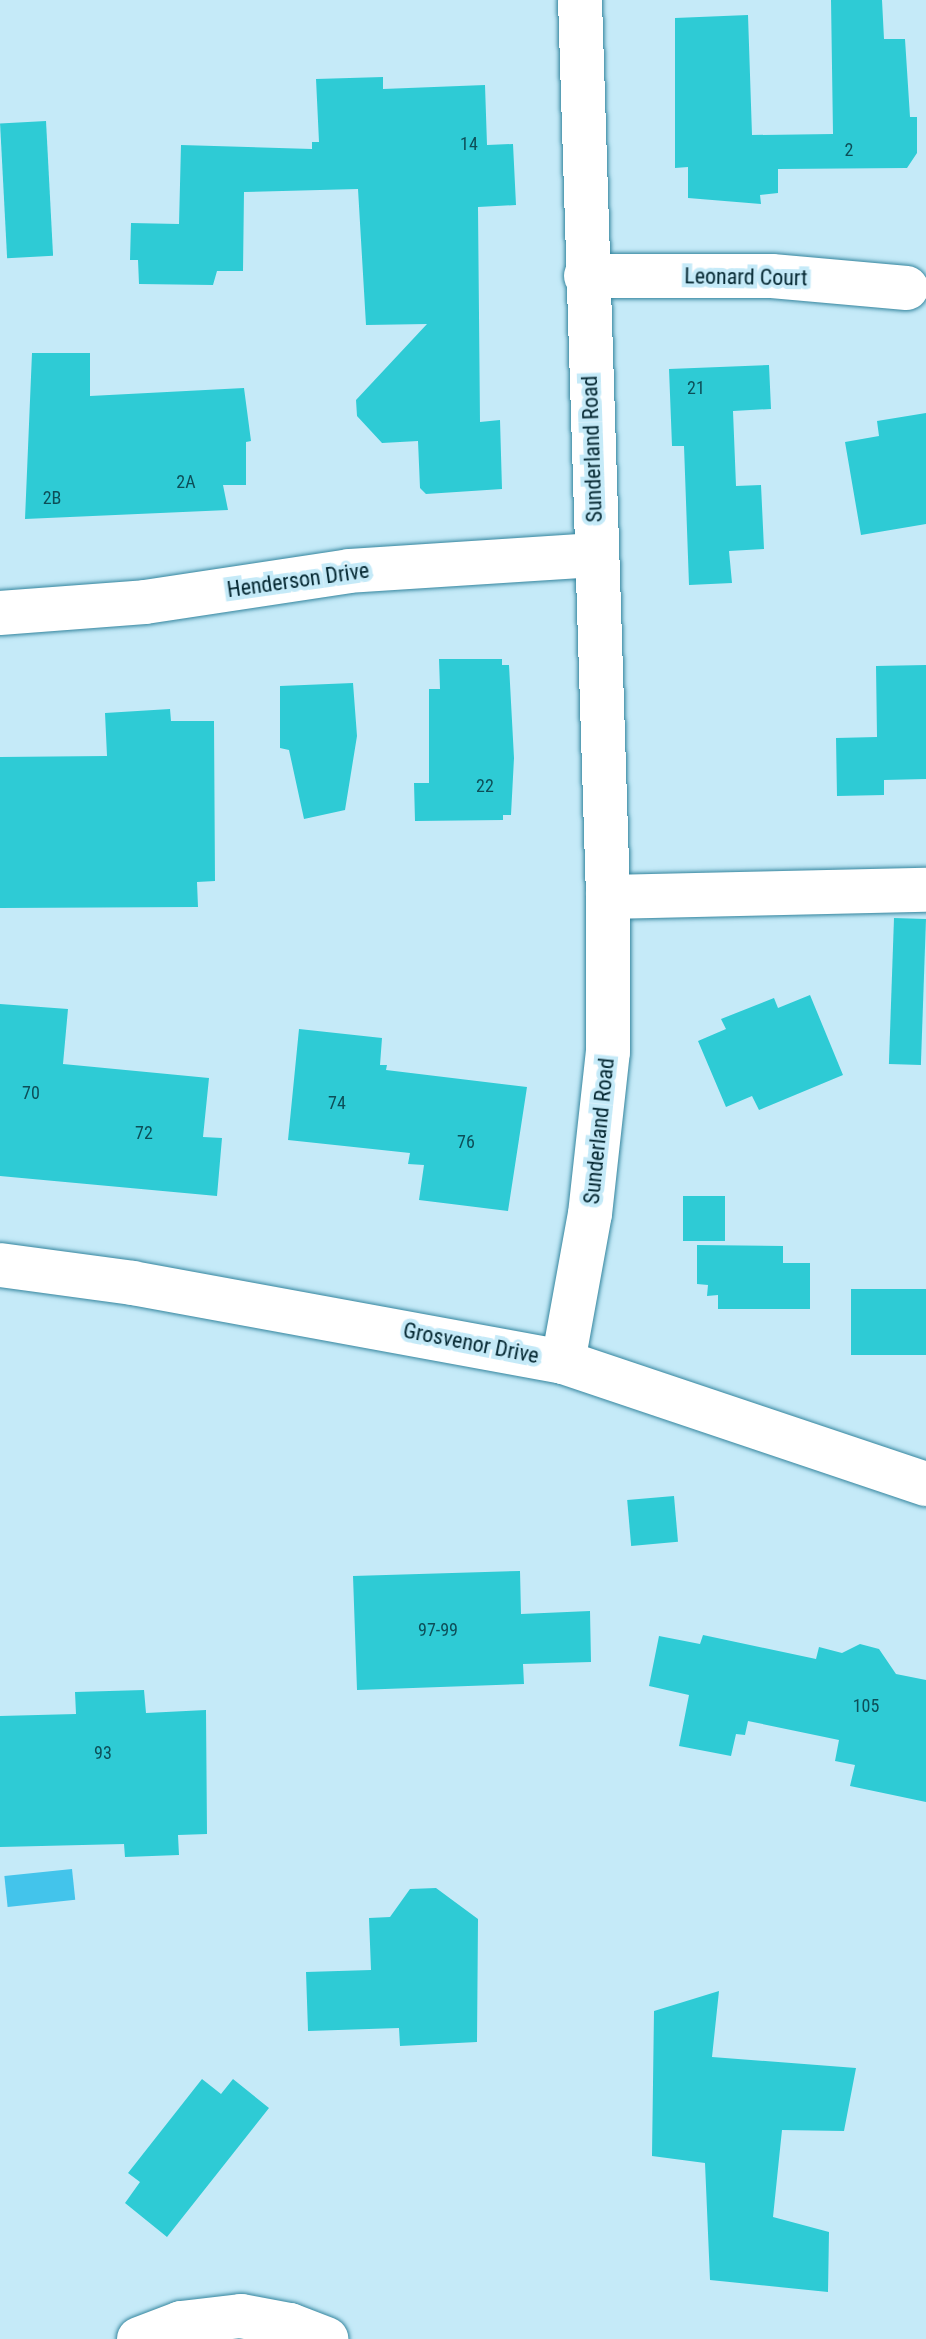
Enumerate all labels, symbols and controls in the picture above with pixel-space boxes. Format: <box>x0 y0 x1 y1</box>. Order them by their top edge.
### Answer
house number: 14 <box>460 133 478 155</box>
house number: 2 <box>845 139 853 161</box>
street label: Leonard Court <box>684 263 808 291</box>
street label: Sunderland Road <box>576 375 608 523</box>
house number: 21 <box>687 377 705 399</box>
house number: 2A <box>176 471 196 493</box>
house number: 2B <box>43 487 61 509</box>
street label: Henderson Drive <box>225 557 371 603</box>
house number: 22 <box>476 775 494 797</box>
street label: Sunderland Road <box>578 1057 620 1205</box>
house number: 70 <box>22 1082 40 1104</box>
house number: 74 <box>328 1092 346 1114</box>
house number: 72 <box>135 1122 153 1144</box>
house number: 76 <box>457 1131 475 1153</box>
street label: Grosvenor Drive <box>401 1317 541 1369</box>
house number: 97-99 <box>418 1619 458 1641</box>
house number: 105 <box>853 1695 879 1717</box>
house number: 93 <box>94 1742 112 1764</box>

